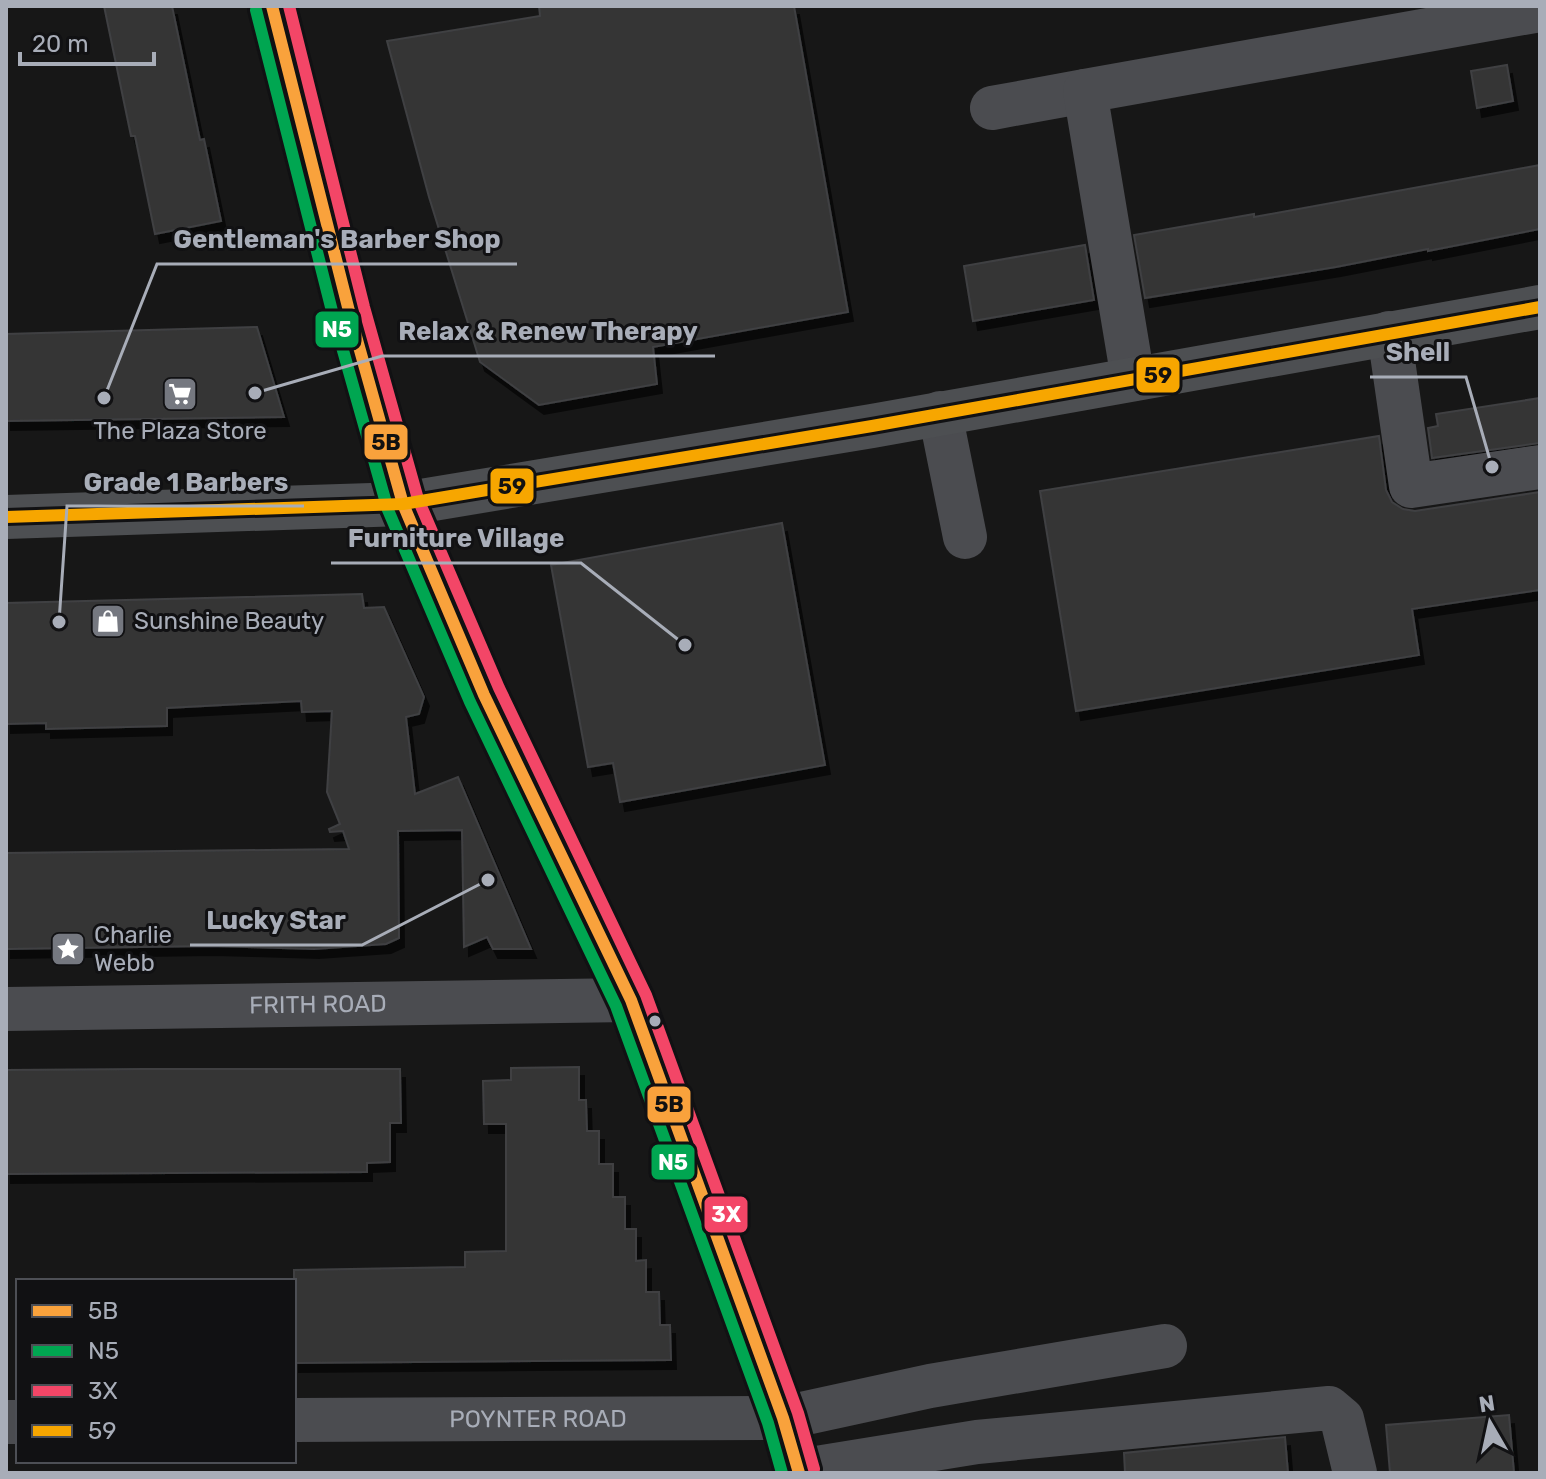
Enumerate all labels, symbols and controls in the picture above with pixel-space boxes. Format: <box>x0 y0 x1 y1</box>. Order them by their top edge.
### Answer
scale bar <box>20 16 154 66</box>
text: 20 m <box>32 30 89 58</box>
callout: Gentleman's Barber Shop <box>157 214 517 264</box>
text: Gentleman's Barber Shop <box>173 224 501 255</box>
callout: Relax & Renew Therapy <box>382 306 715 356</box>
line badge: N5 <box>314 310 360 349</box>
text: N5 <box>322 316 352 343</box>
text: Relax & Renew Therapy <box>398 316 698 347</box>
callout: Shell <box>1370 327 1466 377</box>
text: Shell <box>1386 337 1450 368</box>
line badge: 59 <box>1135 356 1181 394</box>
text: 59 <box>1144 362 1172 389</box>
supermarket icon: The Plaza Store <box>161 375 199 413</box>
place label: The Plaza Store <box>93 417 267 445</box>
line badge: 5B <box>363 423 409 461</box>
text: 5B <box>371 429 401 456</box>
callout: Grade 1 Barbers <box>67 456 304 506</box>
text: Grade 1 Barbers <box>84 467 288 498</box>
line badge: 59 <box>489 467 535 505</box>
text: 59 <box>498 473 526 500</box>
callout: Furniture Village <box>331 513 581 563</box>
text: Furniture Village <box>348 523 564 554</box>
shop icon: Sunshine Beauty <box>89 602 127 640</box>
place label: Sunshine Beauty <box>134 607 324 635</box>
callout: Lucky Star <box>190 895 362 945</box>
text: Lucky Star <box>206 905 346 936</box>
place label: Charlie Webb <box>94 921 172 977</box>
place icon: Charlie Webb <box>49 930 87 968</box>
street label: FRITH ROAD <box>249 990 387 1019</box>
unlabelled marker <box>647 1013 663 1029</box>
line badge: 5B <box>646 1085 692 1124</box>
text: 5B <box>654 1091 684 1118</box>
line badge: N5 <box>650 1143 696 1181</box>
text: N5 <box>658 1149 688 1176</box>
line badge: 3X <box>703 1195 749 1234</box>
text: 3X <box>711 1201 741 1228</box>
legend <box>16 1279 296 1463</box>
text: 5B <box>88 1297 118 1325</box>
text: N5 <box>88 1337 119 1365</box>
text: 3X <box>88 1377 118 1405</box>
north arrow <box>1450 1383 1530 1463</box>
text: N <box>1477 1389 1497 1418</box>
street label: POYNTER ROAD <box>449 1405 627 1433</box>
text: 59 <box>88 1417 117 1445</box>

